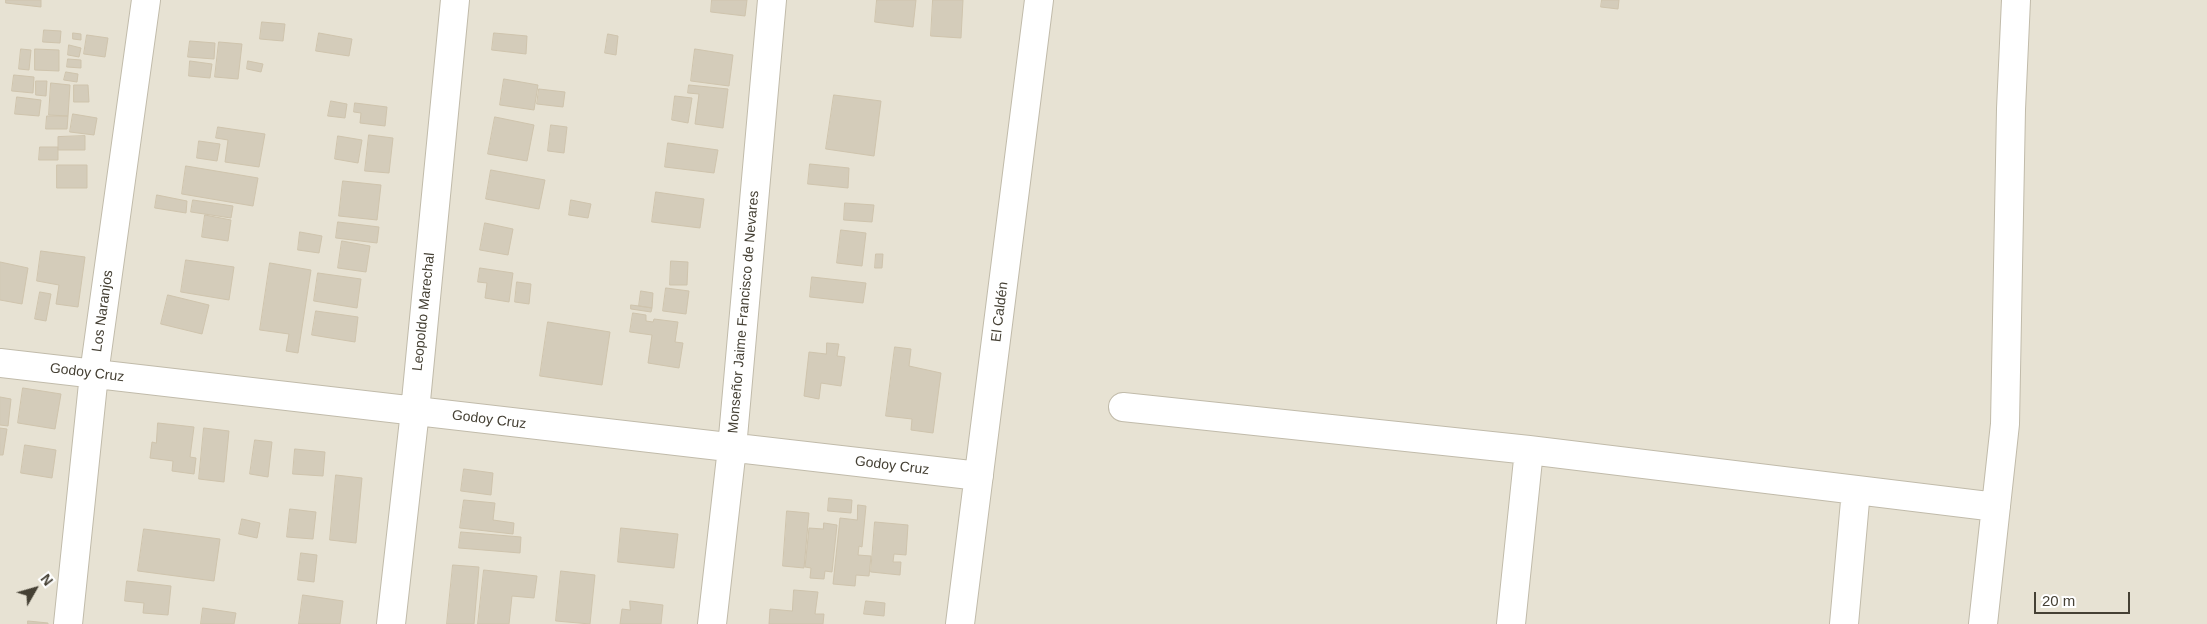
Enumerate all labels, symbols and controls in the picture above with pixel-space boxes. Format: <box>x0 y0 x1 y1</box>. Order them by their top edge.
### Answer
street label: Monseñor Jaime Francisco de Nevares <box>725 190 763 434</box>
street label: Leopoldo Marechal <box>409 252 439 372</box>
street label: Los Naranjos <box>89 269 117 353</box>
street label: El Caldén <box>988 281 1012 343</box>
street label: Godoy Cruz <box>49 360 125 386</box>
street label: Godoy Cruz <box>451 407 527 433</box>
street label: Godoy Cruz <box>854 453 930 479</box>
north arrow <box>10 564 60 614</box>
text: N <box>37 571 56 589</box>
scale bar <box>2037 582 2133 614</box>
text: 20 m <box>2042 592 2075 609</box>

